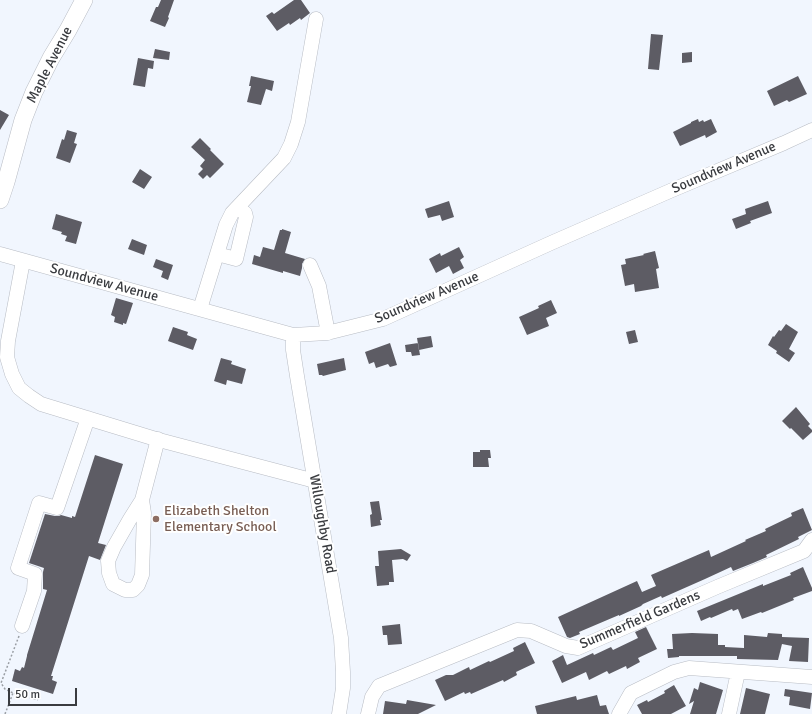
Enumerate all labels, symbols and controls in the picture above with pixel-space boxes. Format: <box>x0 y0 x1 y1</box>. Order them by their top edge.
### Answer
street label: Maple Avenue <box>24 24 76 106</box>
street label: Soundview Avenue <box>669 138 779 198</box>
street label: Soundview Avenue <box>48 260 160 306</box>
street label: Soundview Avenue <box>372 268 482 328</box>
street label: Willoughby Road <box>305 473 339 575</box>
place label: Elizabeth Shelton Elementary School <box>164 503 277 536</box>
marker: Elizabeth Shelton Elementary School <box>151 514 161 524</box>
street label: Summerfield Gardens <box>577 587 703 653</box>
scale bar <box>10 680 79 706</box>
text: 50 m <box>15 687 40 702</box>

